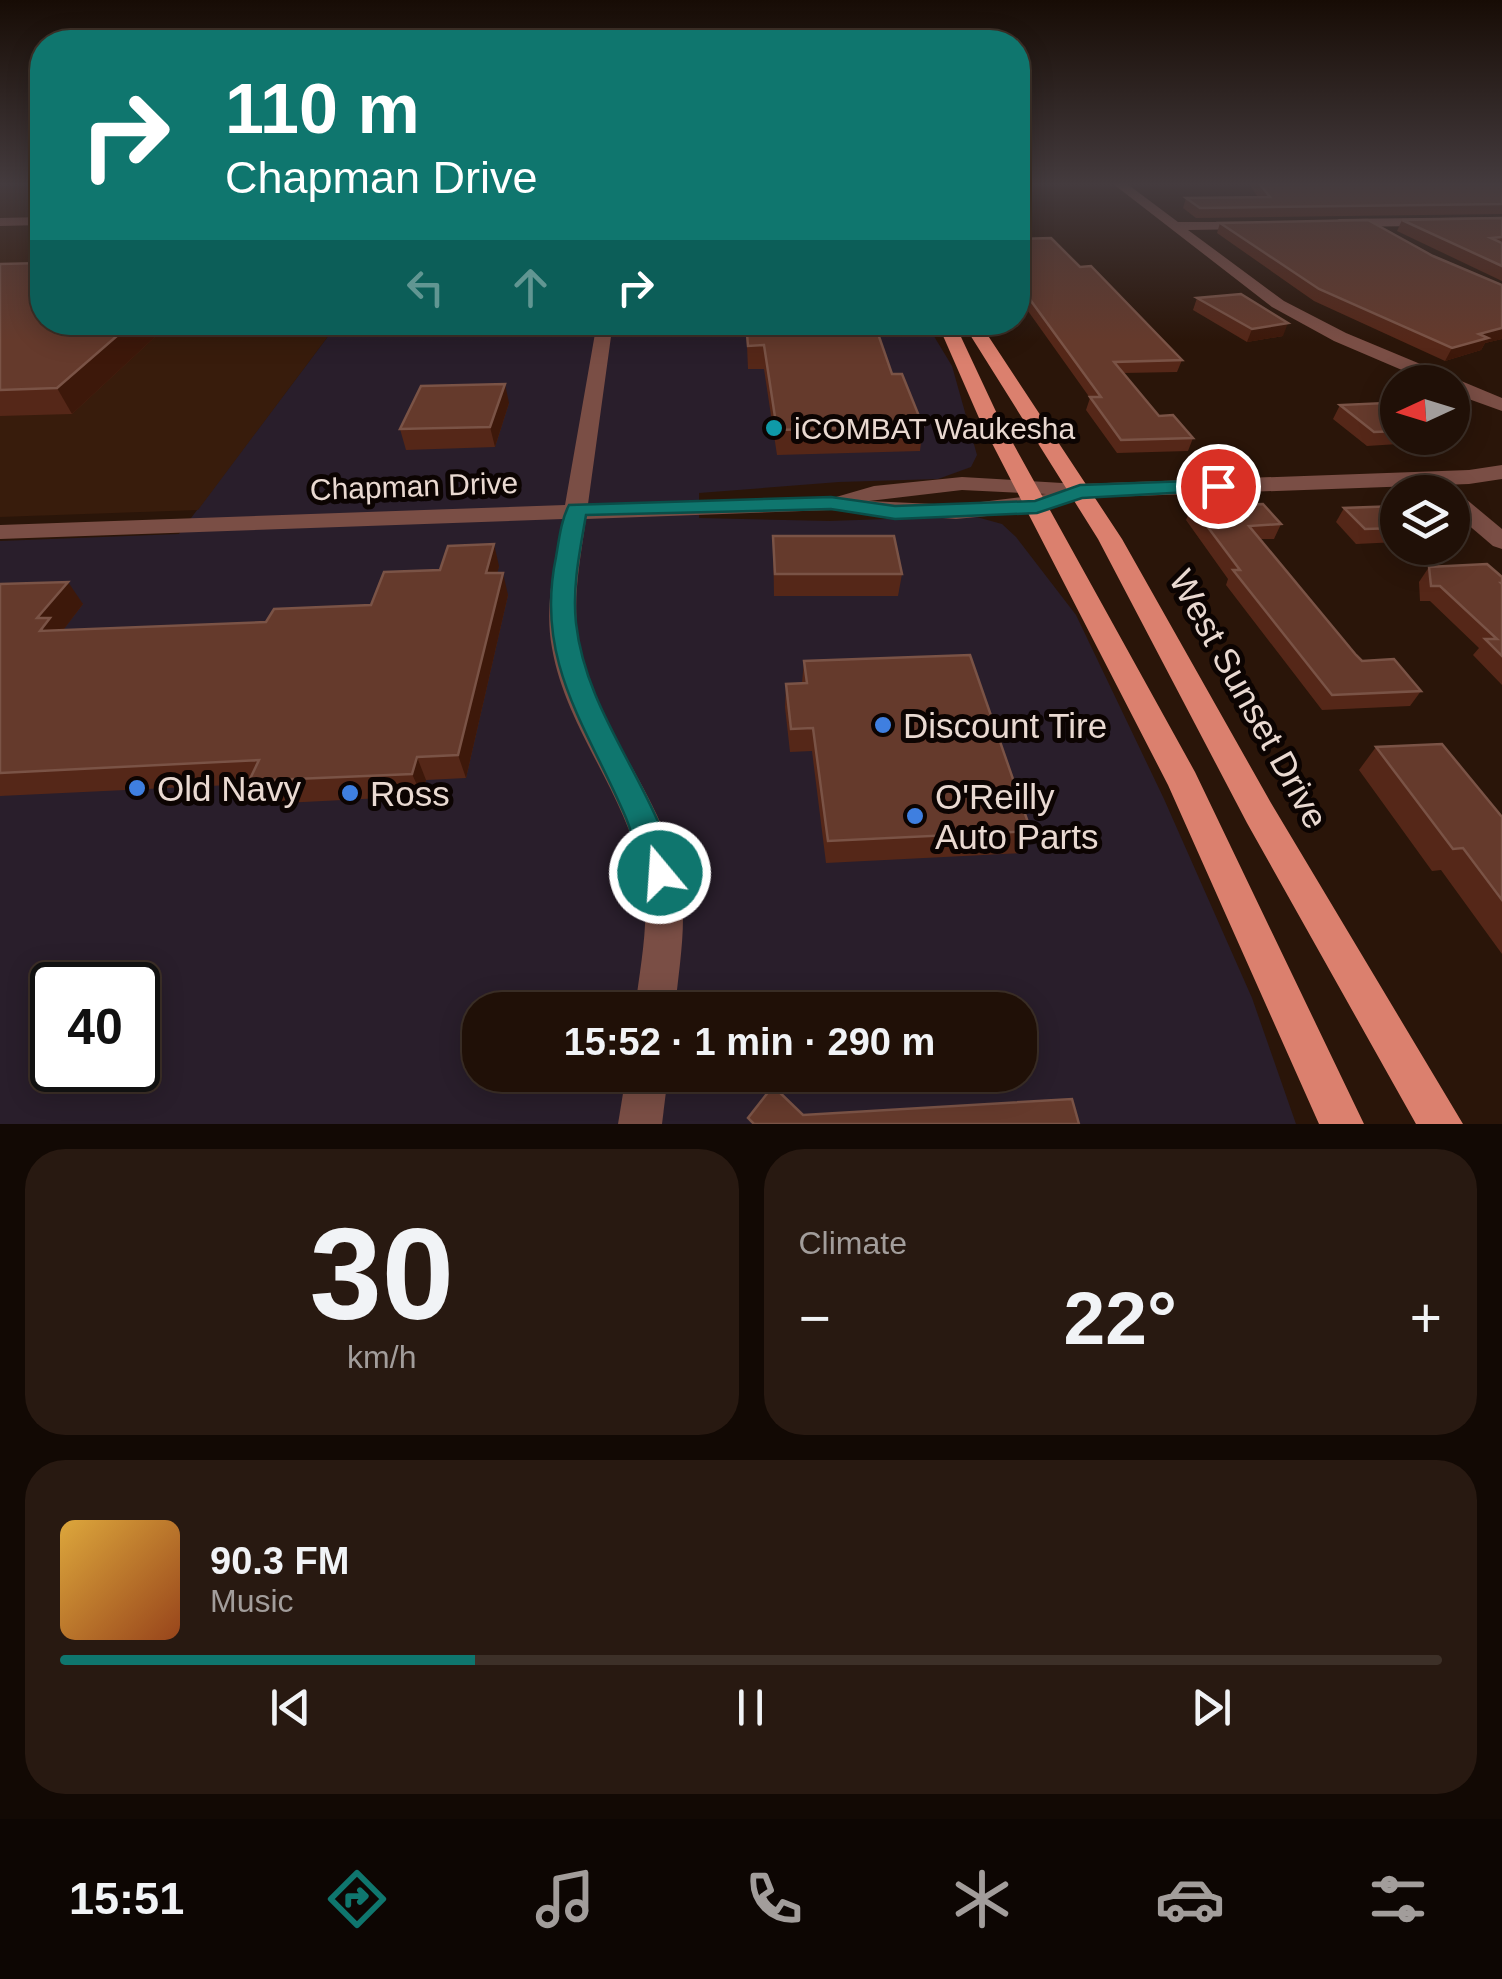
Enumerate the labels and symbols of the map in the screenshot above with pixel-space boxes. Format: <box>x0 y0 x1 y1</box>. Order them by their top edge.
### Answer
north arrow <box>1380 365 1470 455</box>
place label: iCOMBAT Waukesha <box>794 412 1076 445</box>
marker: iCOMBAT Waukesha <box>763 417 785 439</box>
pin <box>1176 444 1261 529</box>
street label: Chapman Drive <box>309 466 519 506</box>
street label: West Sunset Drive <box>1162 563 1336 835</box>
place label: Discount Tire <box>903 706 1107 745</box>
marker: Discount Tire <box>872 714 894 736</box>
place label: Old Navy <box>157 769 301 808</box>
place label: Ross <box>370 774 450 813</box>
marker: Old Navy <box>126 777 148 799</box>
place label: O'Reilly Auto Parts <box>935 777 1098 856</box>
marker: Ross <box>339 782 361 804</box>
marker: O'Reilly Auto Parts <box>904 805 926 827</box>
position arrow <box>608 821 712 925</box>
speed limit sign: 40 <box>30 962 160 1092</box>

